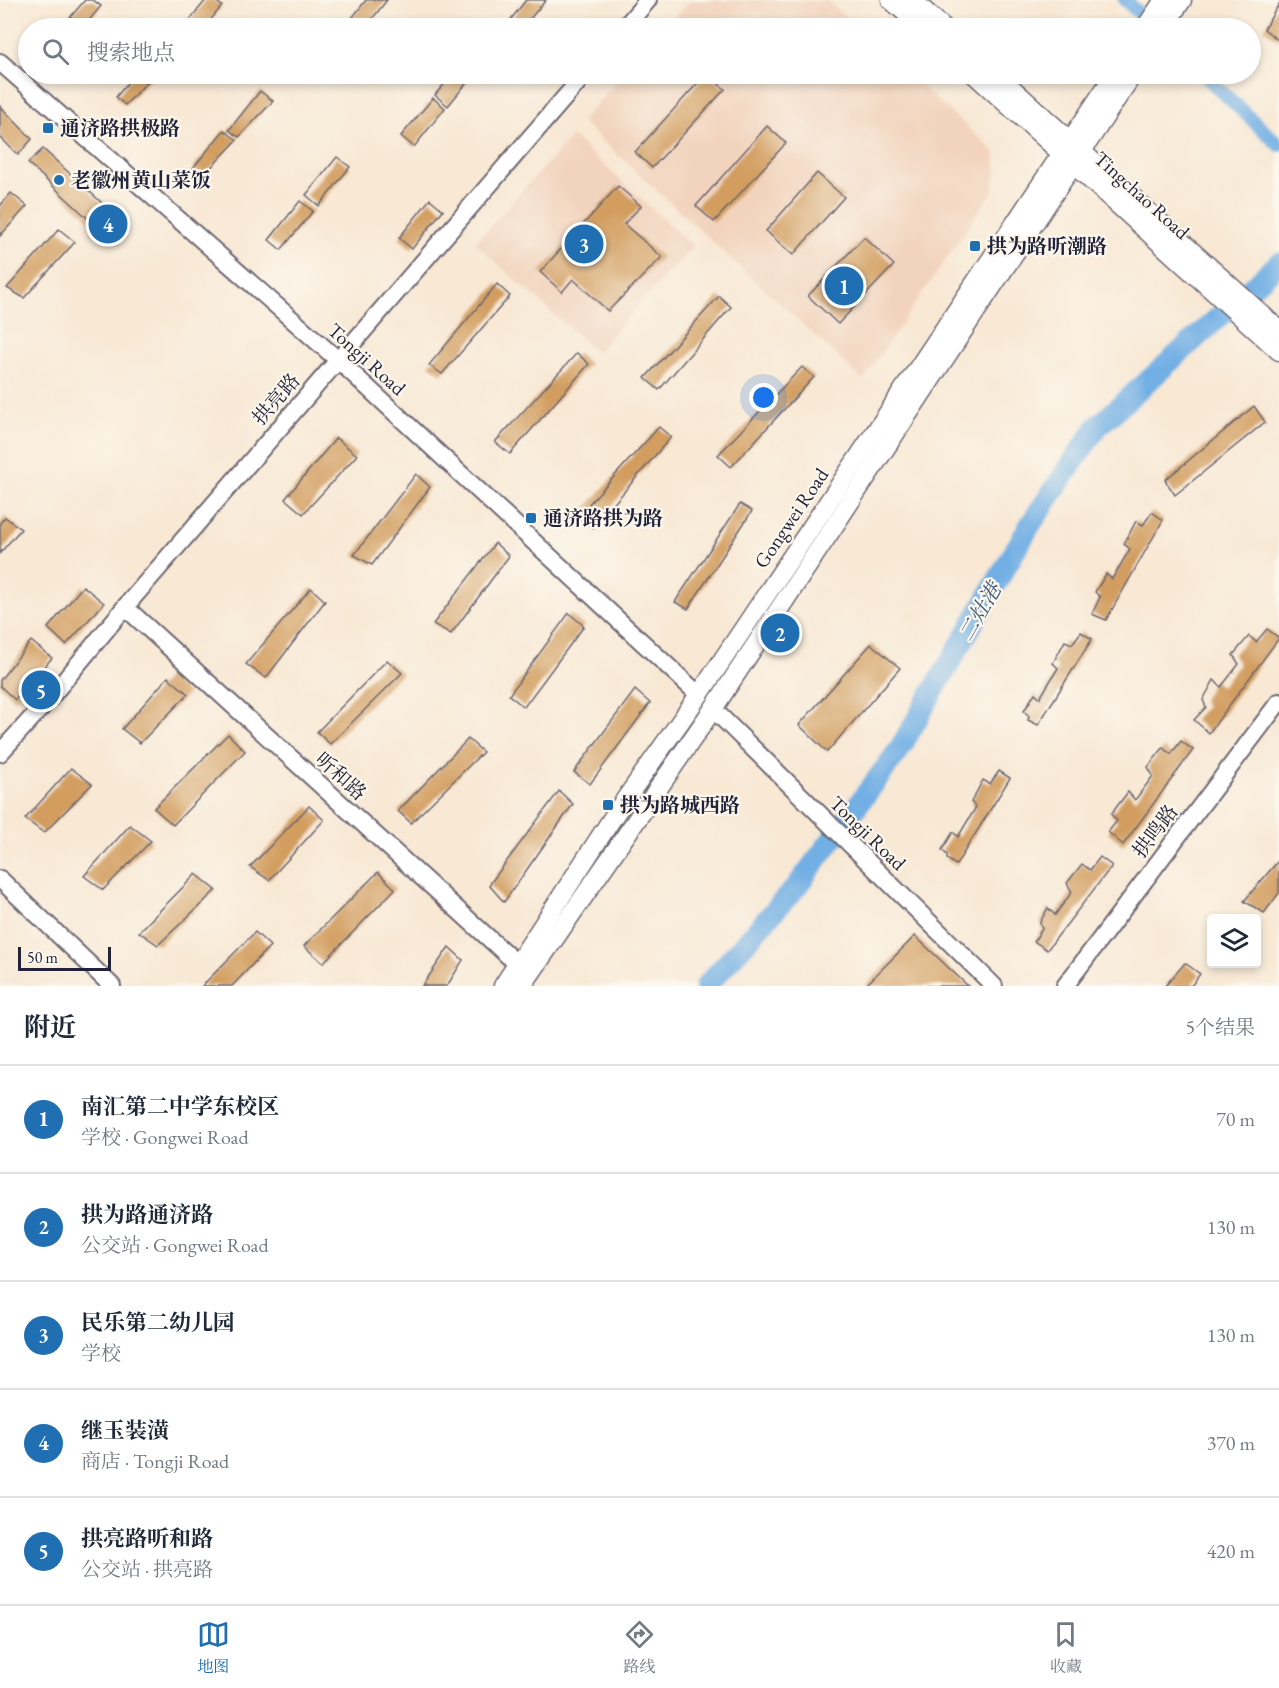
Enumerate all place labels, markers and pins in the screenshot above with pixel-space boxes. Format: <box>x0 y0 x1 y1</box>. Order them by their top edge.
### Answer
place label: 通济路拱极路 <box>60 115 180 141</box>
marker: 通济路拱极路 <box>41 121 55 135</box>
place label: 老徽州黄山菜饭 <box>71 167 211 193</box>
marker: 老徽州黄山菜饭 <box>52 173 66 187</box>
pin: 4 <box>88 202 128 246</box>
pin: 3 <box>564 222 604 266</box>
place label: 拱为路听潮路 <box>987 233 1107 259</box>
marker: 拱为路听潮路 <box>968 239 982 253</box>
pin: 1 <box>824 264 864 308</box>
place label: 通济路拱为路 <box>543 505 663 531</box>
marker: 通济路拱为路 <box>524 511 538 525</box>
pin: 2 <box>760 610 800 656</box>
pin: 5 <box>22 668 60 712</box>
place label: 拱为路城西路 <box>620 792 740 818</box>
marker: 拱为路城西路 <box>601 798 615 812</box>

